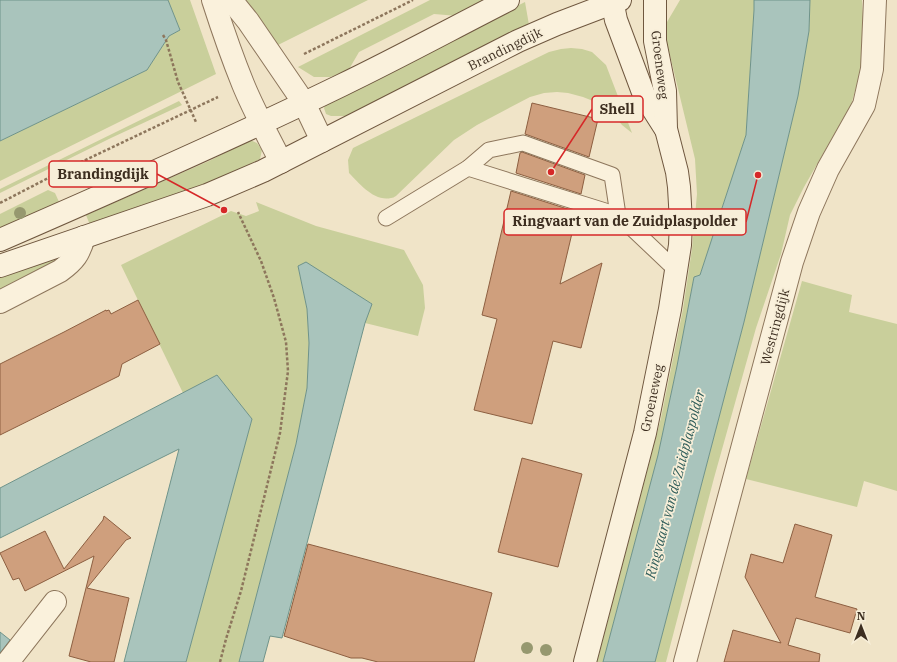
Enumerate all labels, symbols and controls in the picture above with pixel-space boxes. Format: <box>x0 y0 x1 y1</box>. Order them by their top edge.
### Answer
street label: Brandingdijk <box>465 23 545 74</box>
street label: Groeneweg <box>647 30 673 100</box>
callout: Shell <box>592 96 643 122</box>
text: Shell <box>600 100 635 118</box>
callout: Brandingdijk <box>49 161 157 187</box>
text: Brandingdijk <box>57 165 149 183</box>
callout: Ringvaart van de Zuidplaspolder <box>504 209 746 235</box>
text: Ringvaart van de Zuidplaspolder <box>512 212 738 230</box>
street label: Westringdijk <box>757 286 793 367</box>
street label: Groeneweg <box>637 363 667 433</box>
water label: Ringvaart van de Zuidplaspolder <box>641 387 709 581</box>
north arrow <box>841 606 881 646</box>
text: N <box>857 609 866 623</box>

